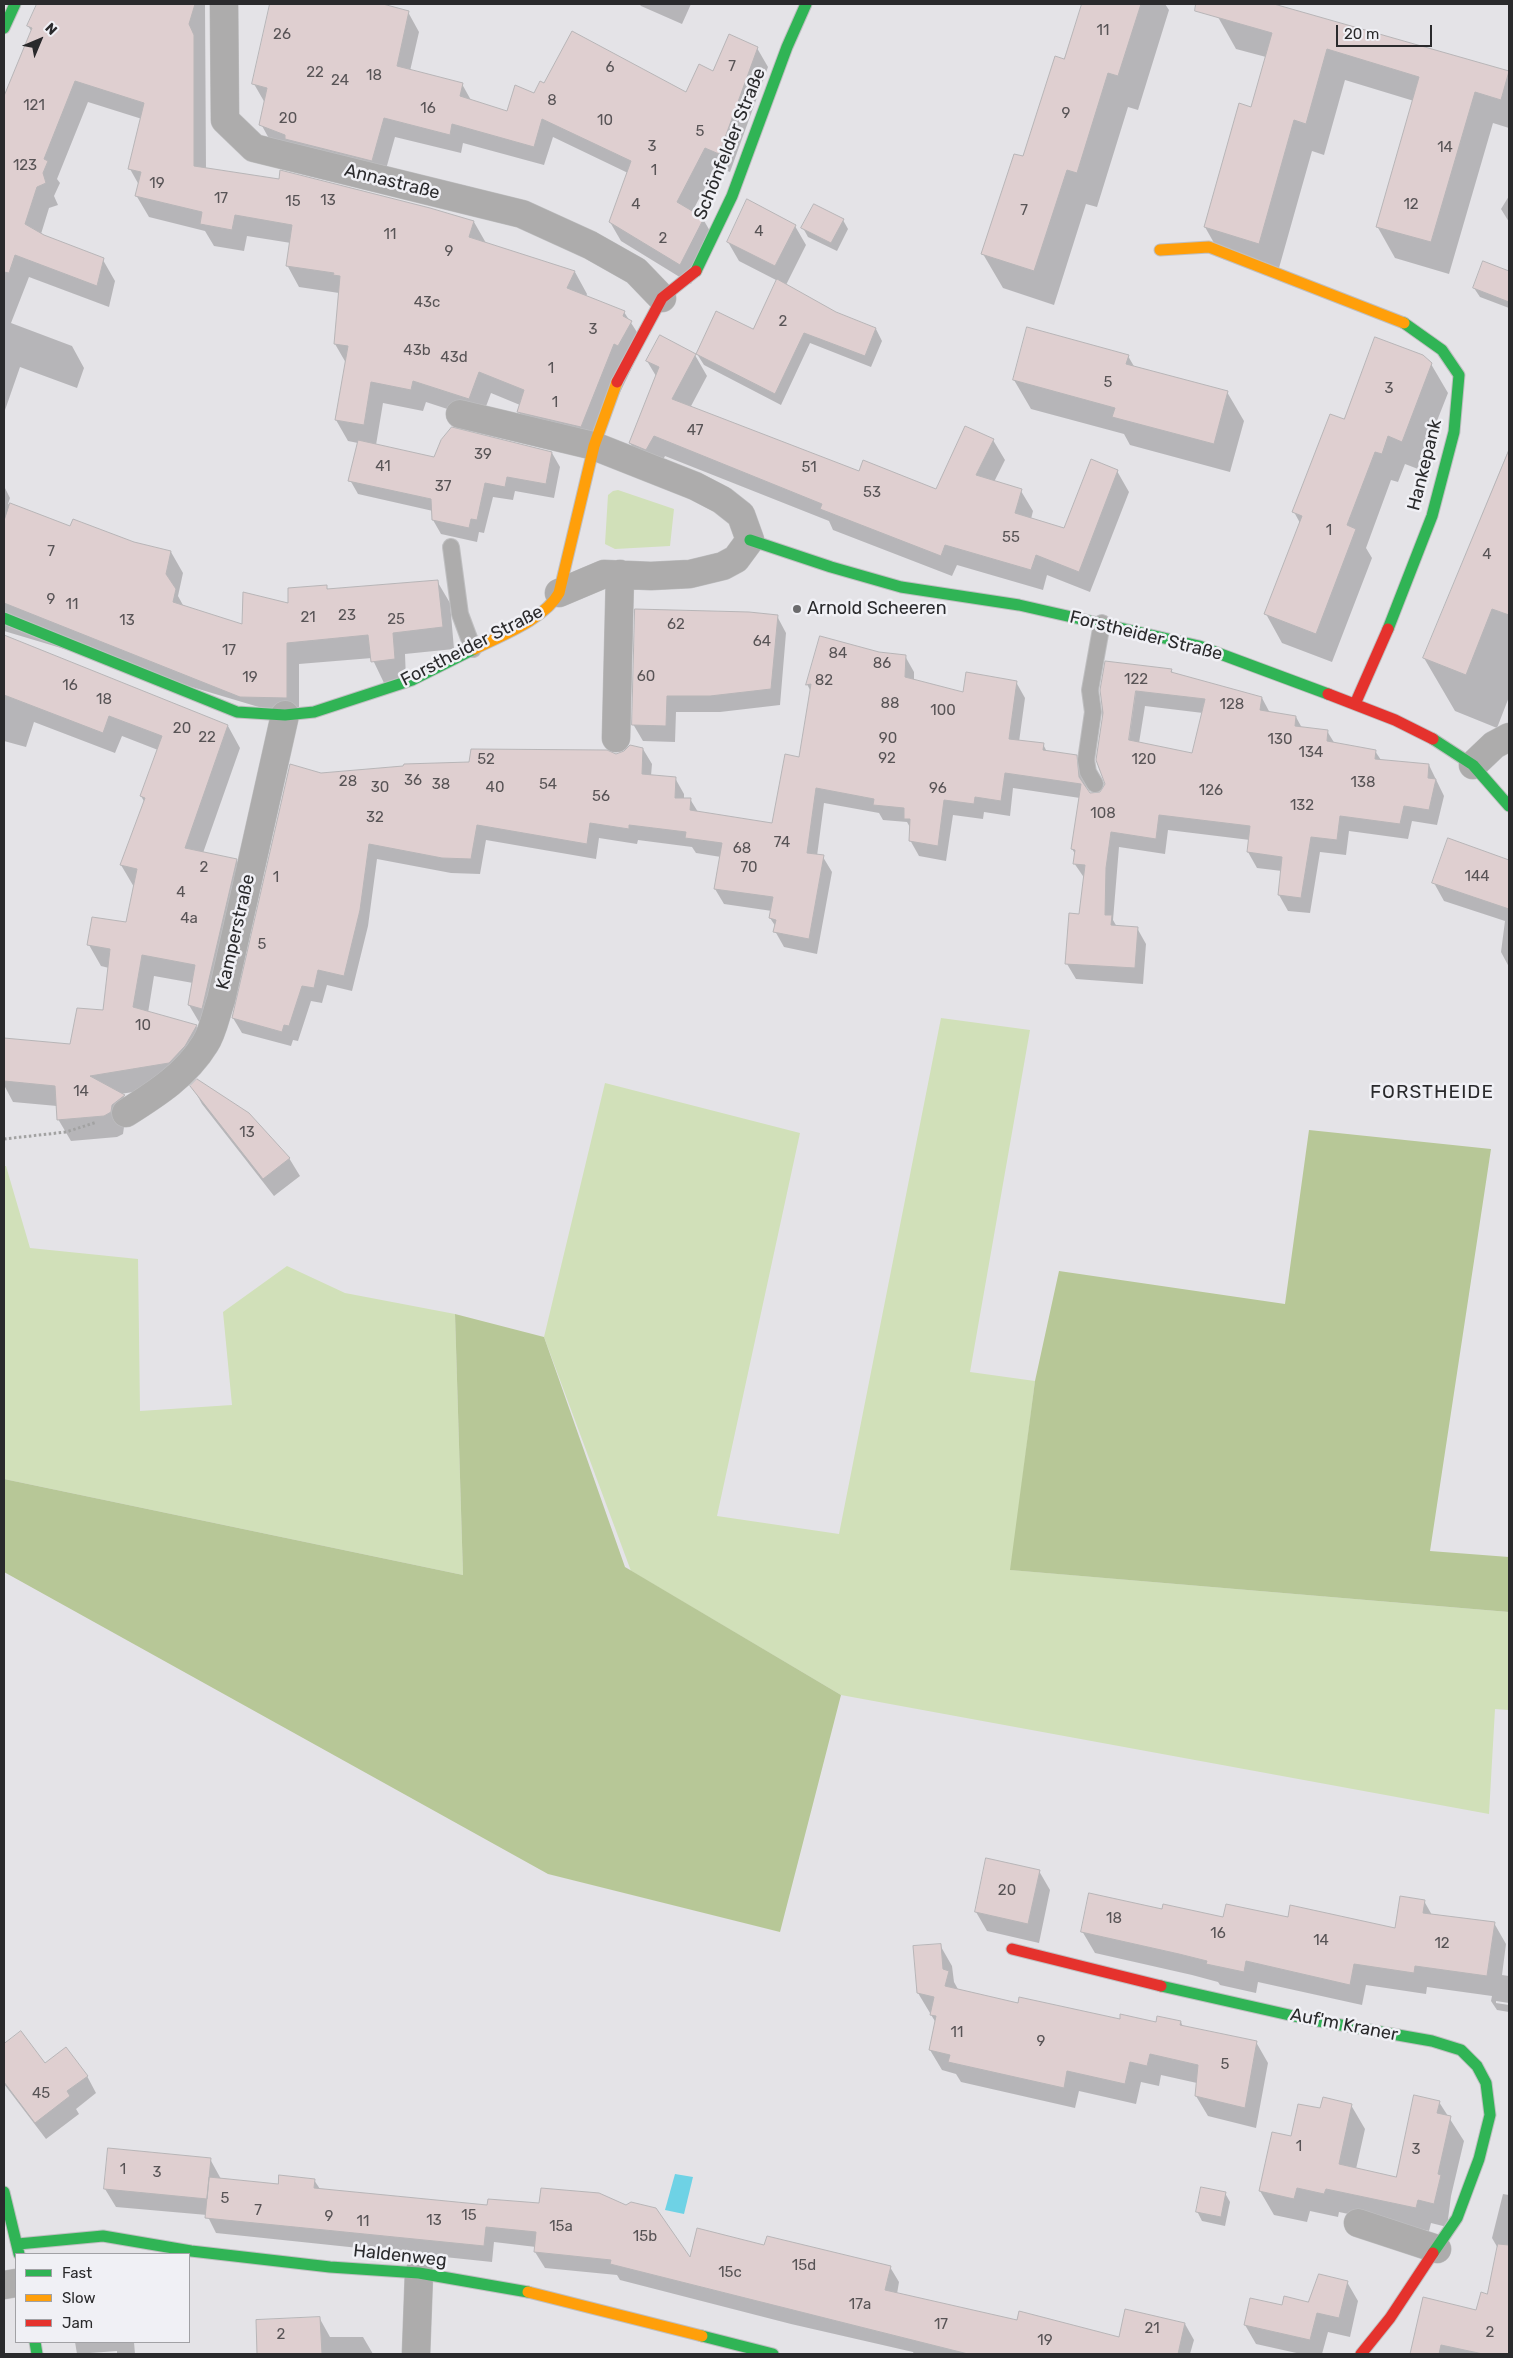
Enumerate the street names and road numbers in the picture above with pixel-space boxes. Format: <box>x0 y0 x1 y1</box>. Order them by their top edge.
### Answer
street label: Schönfelder Straße <box>690 65 770 223</box>
street label: Annastraße <box>342 160 442 204</box>
street label: Hankepank <box>1403 417 1447 513</box>
street label: Forstheider Straße <box>397 601 547 691</box>
street label: Forstheider Straße <box>1067 607 1225 665</box>
street label: Kamperstraße <box>212 872 260 992</box>
street label: Auf'm Kraner <box>1288 2004 1400 2046</box>
street label: Haldenweg <box>352 2240 448 2272</box>

